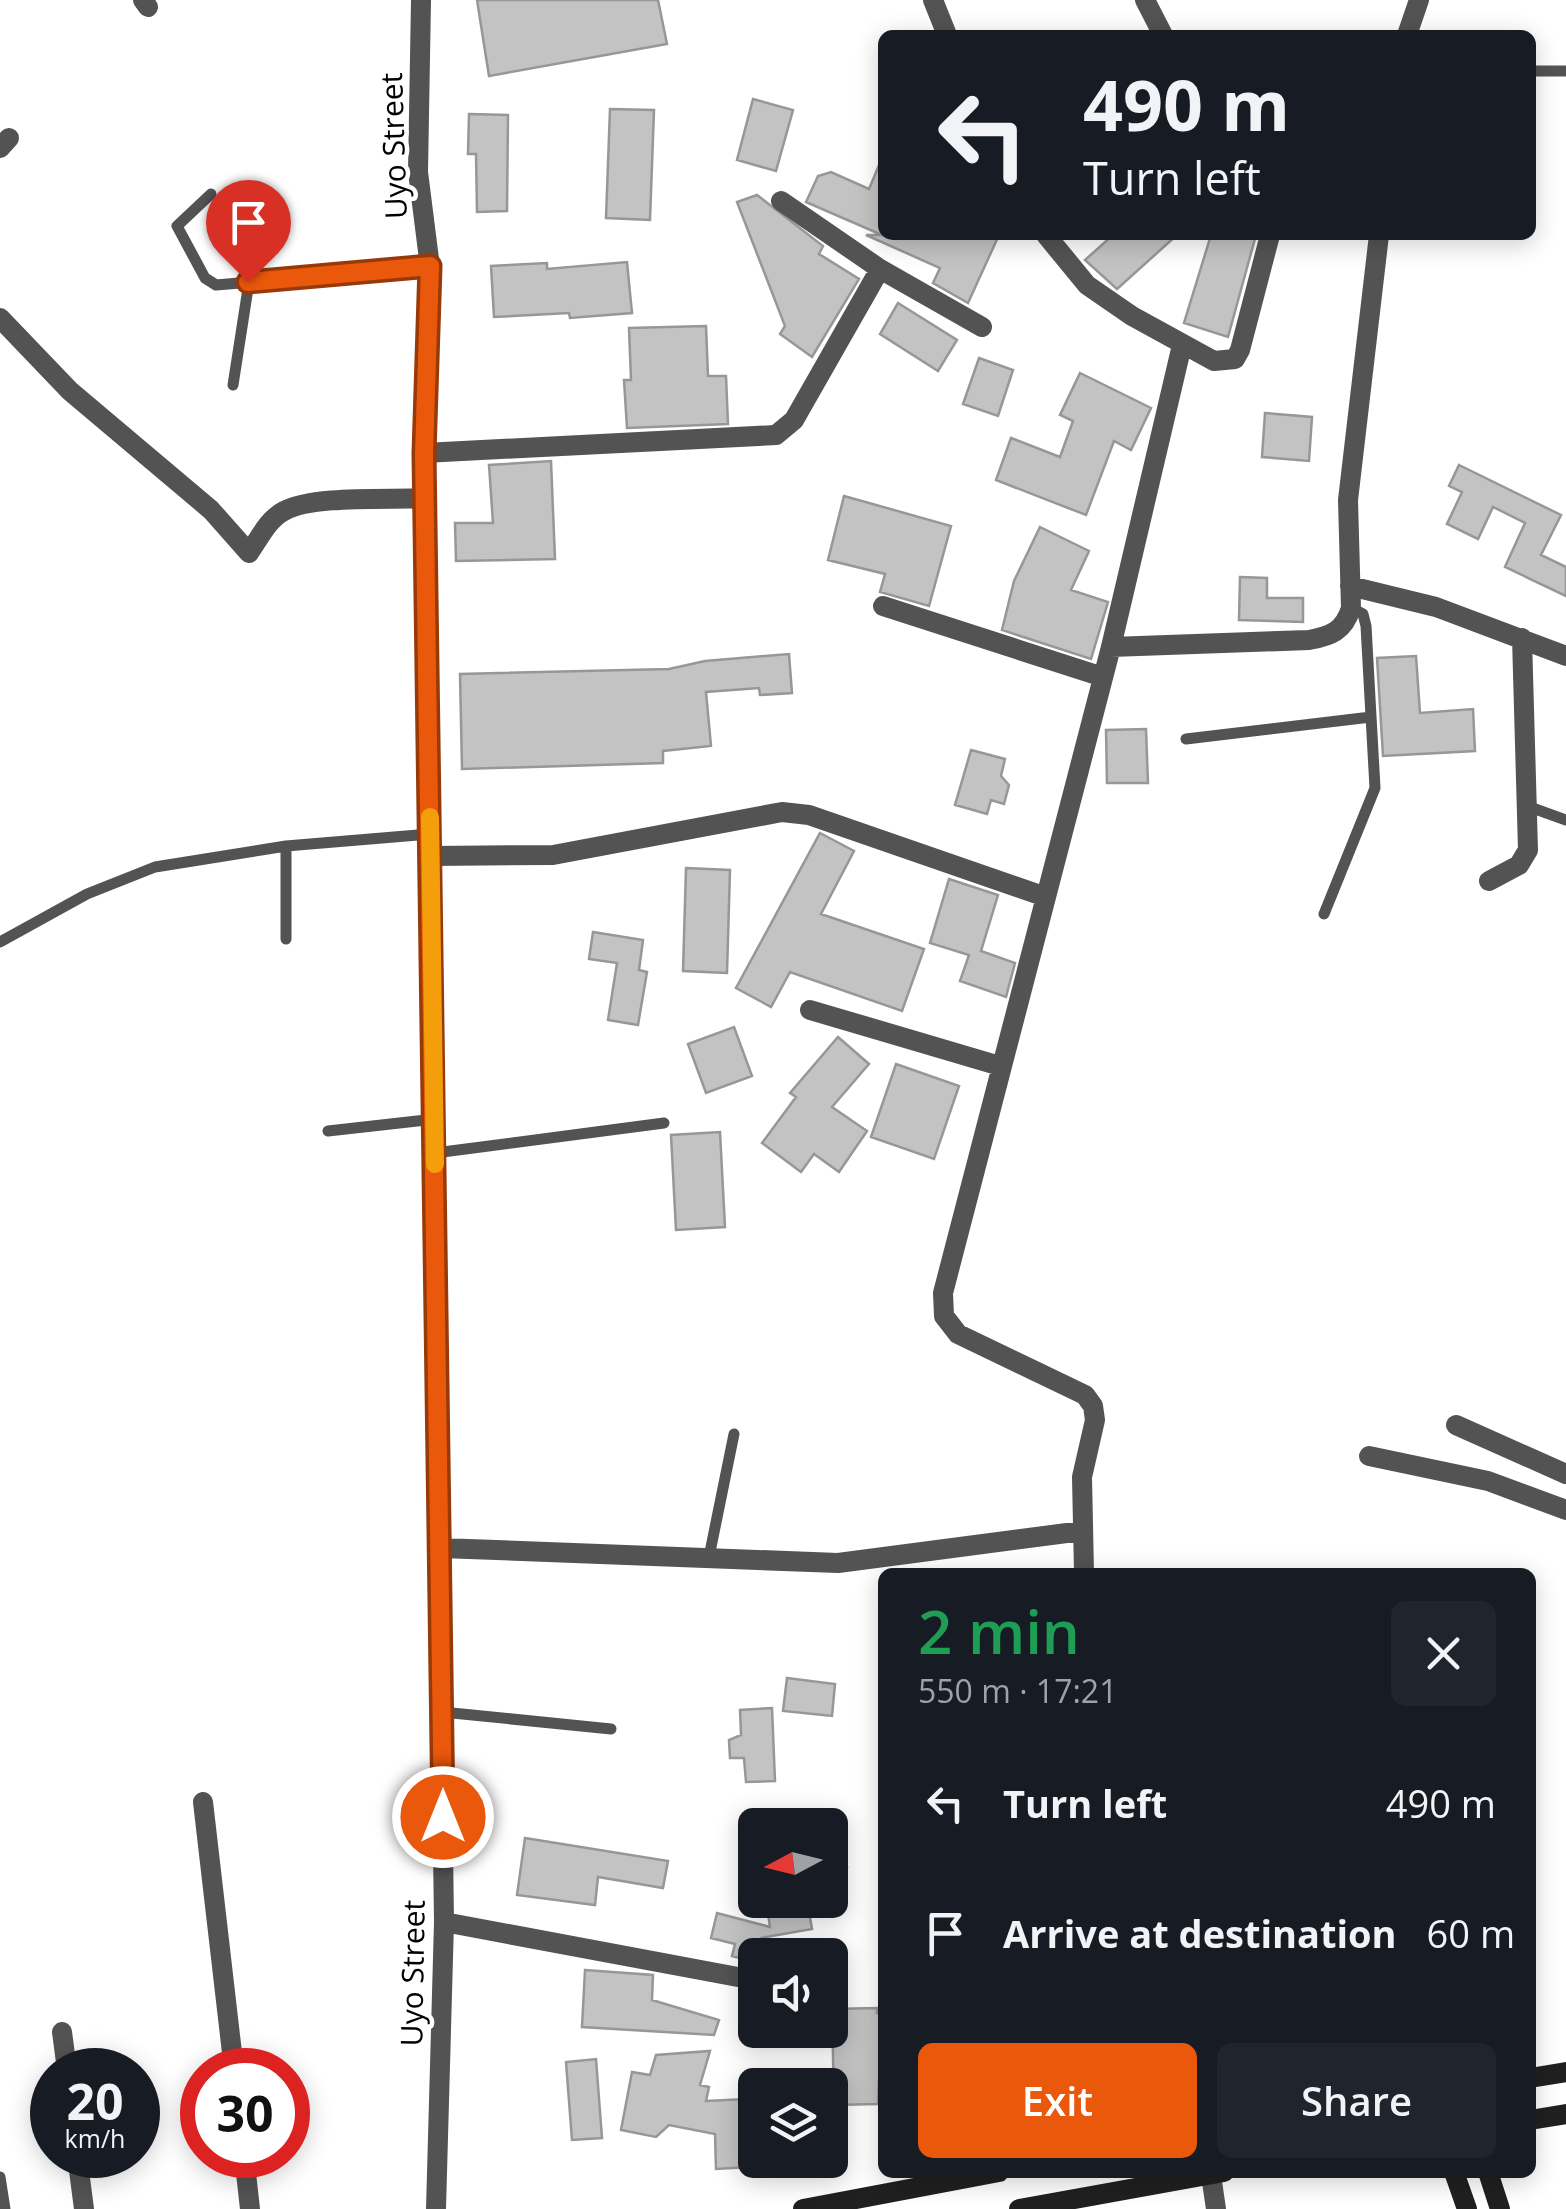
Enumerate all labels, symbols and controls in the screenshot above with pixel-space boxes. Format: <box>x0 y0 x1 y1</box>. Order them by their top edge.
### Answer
text: 490 m <box>1083 56 1290 152</box>
icon: left <box>918 70 1048 200</box>
street label: Uyo Street <box>370 72 416 220</box>
text: Turn left <box>1083 147 1261 208</box>
pin <box>206 180 291 283</box>
icon: arrive <box>221 195 276 250</box>
text: 2 min <box>918 1590 1080 1672</box>
button: close <box>1391 1601 1496 1706</box>
text: 550 m · 17:21 <box>918 1669 1117 1712</box>
position arrow <box>391 1765 495 1869</box>
icon: left <box>918 1776 973 1831</box>
text: Turn left <box>1003 1777 1167 1829</box>
text: 490 m <box>1386 1777 1496 1829</box>
north arrow <box>738 1808 848 1918</box>
map controls <box>738 1808 848 2178</box>
street label: Uyo Street <box>390 1899 434 2047</box>
icon: arrive <box>918 1906 973 1961</box>
text: Arrive at destination <box>1003 1907 1397 1959</box>
text: 60 m <box>1427 1907 1515 1959</box>
button: sound <box>738 1938 848 2048</box>
button: Exit <box>918 2043 1197 2158</box>
button: Share <box>1217 2043 1496 2158</box>
speed limit sign: 30 <box>180 2048 310 2178</box>
text: 20 <box>66 2067 124 2135</box>
button: layers <box>738 2068 848 2178</box>
text: km/h <box>65 2121 125 2155</box>

